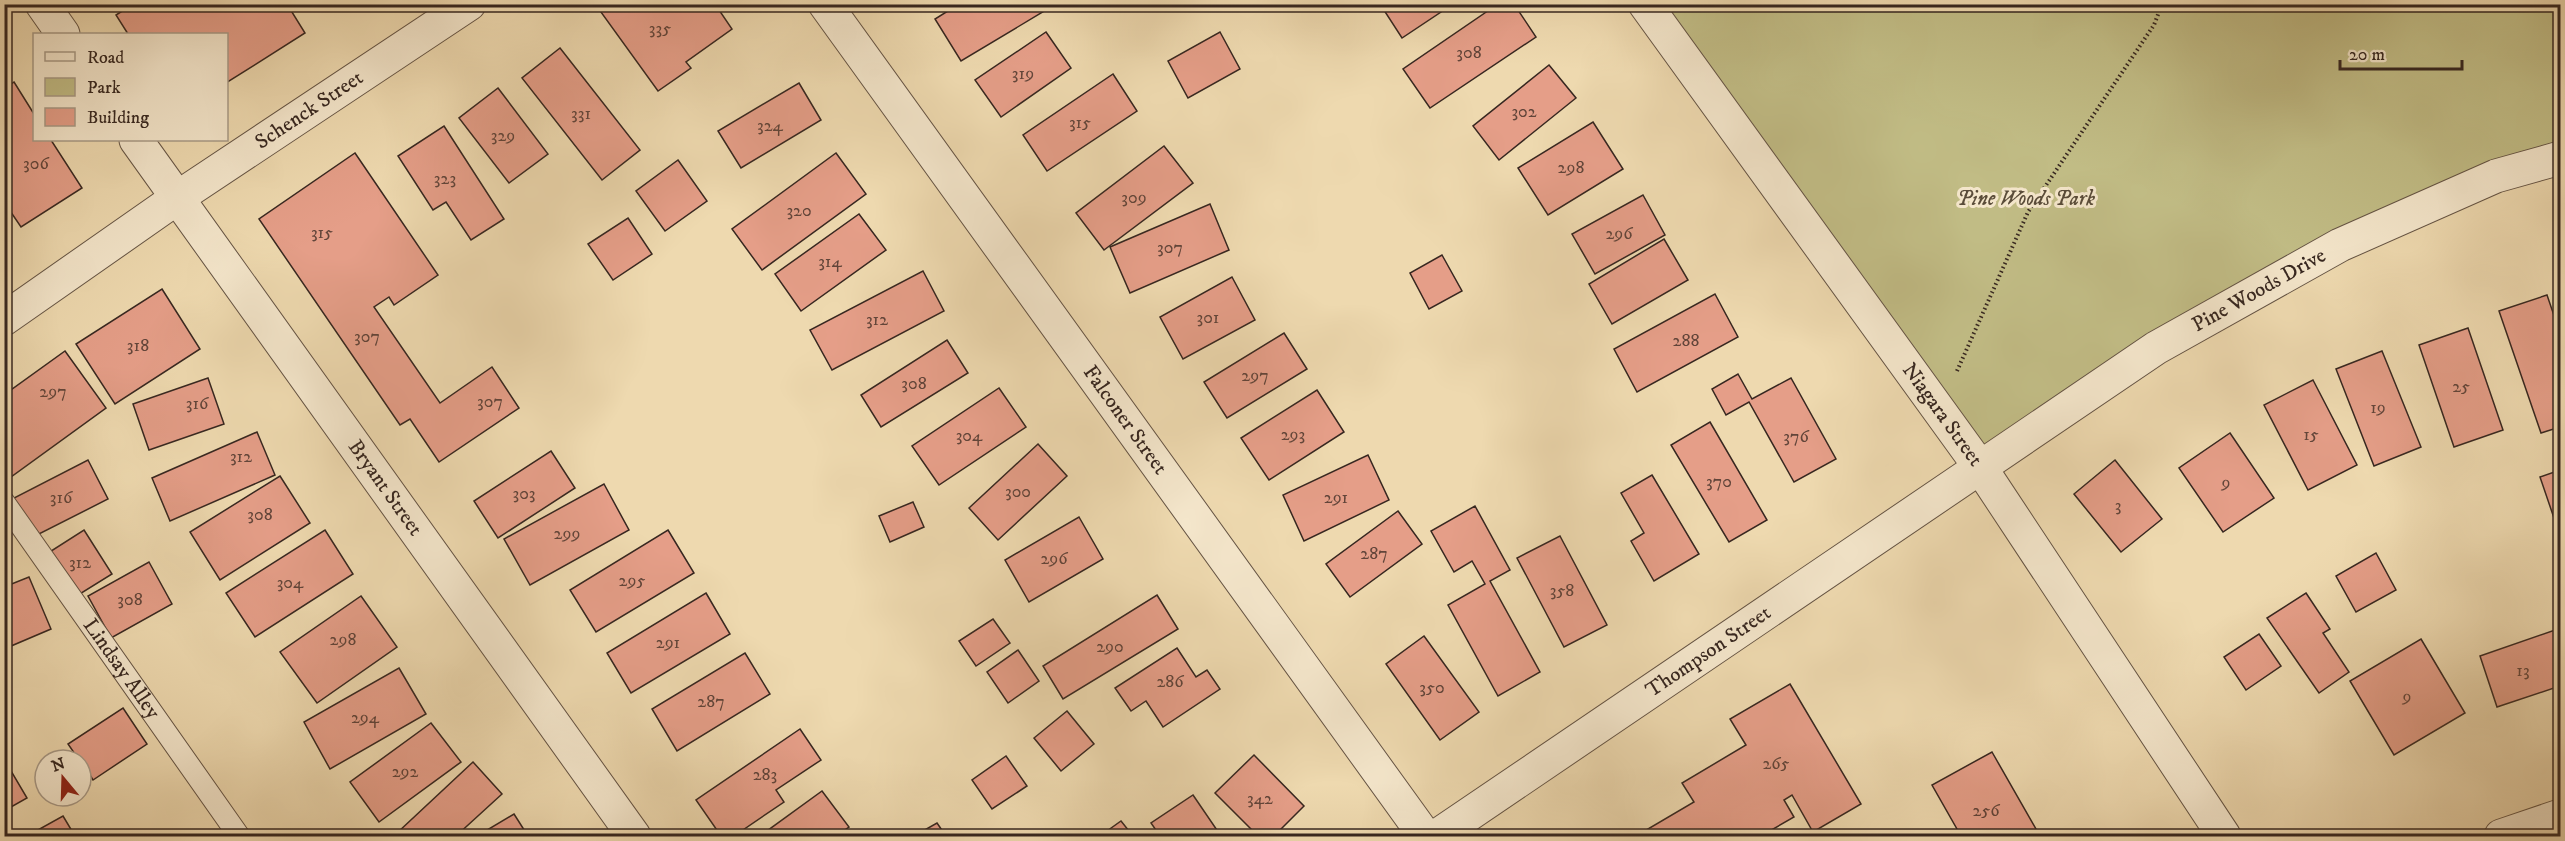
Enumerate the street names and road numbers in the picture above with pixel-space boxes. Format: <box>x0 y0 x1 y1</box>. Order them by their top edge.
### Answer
street label: Schenck Street <box>250 65 369 155</box>
street label: Pine Woods Drive <box>2188 242 2331 338</box>
street label: Niagara Street <box>1896 358 1988 472</box>
street label: Falconer Street <box>1077 360 1173 480</box>
street label: Bryant Street <box>342 435 428 541</box>
street label: Thompson Street <box>1641 600 1776 704</box>
street label: Lindsay Alley <box>77 614 166 725</box>

